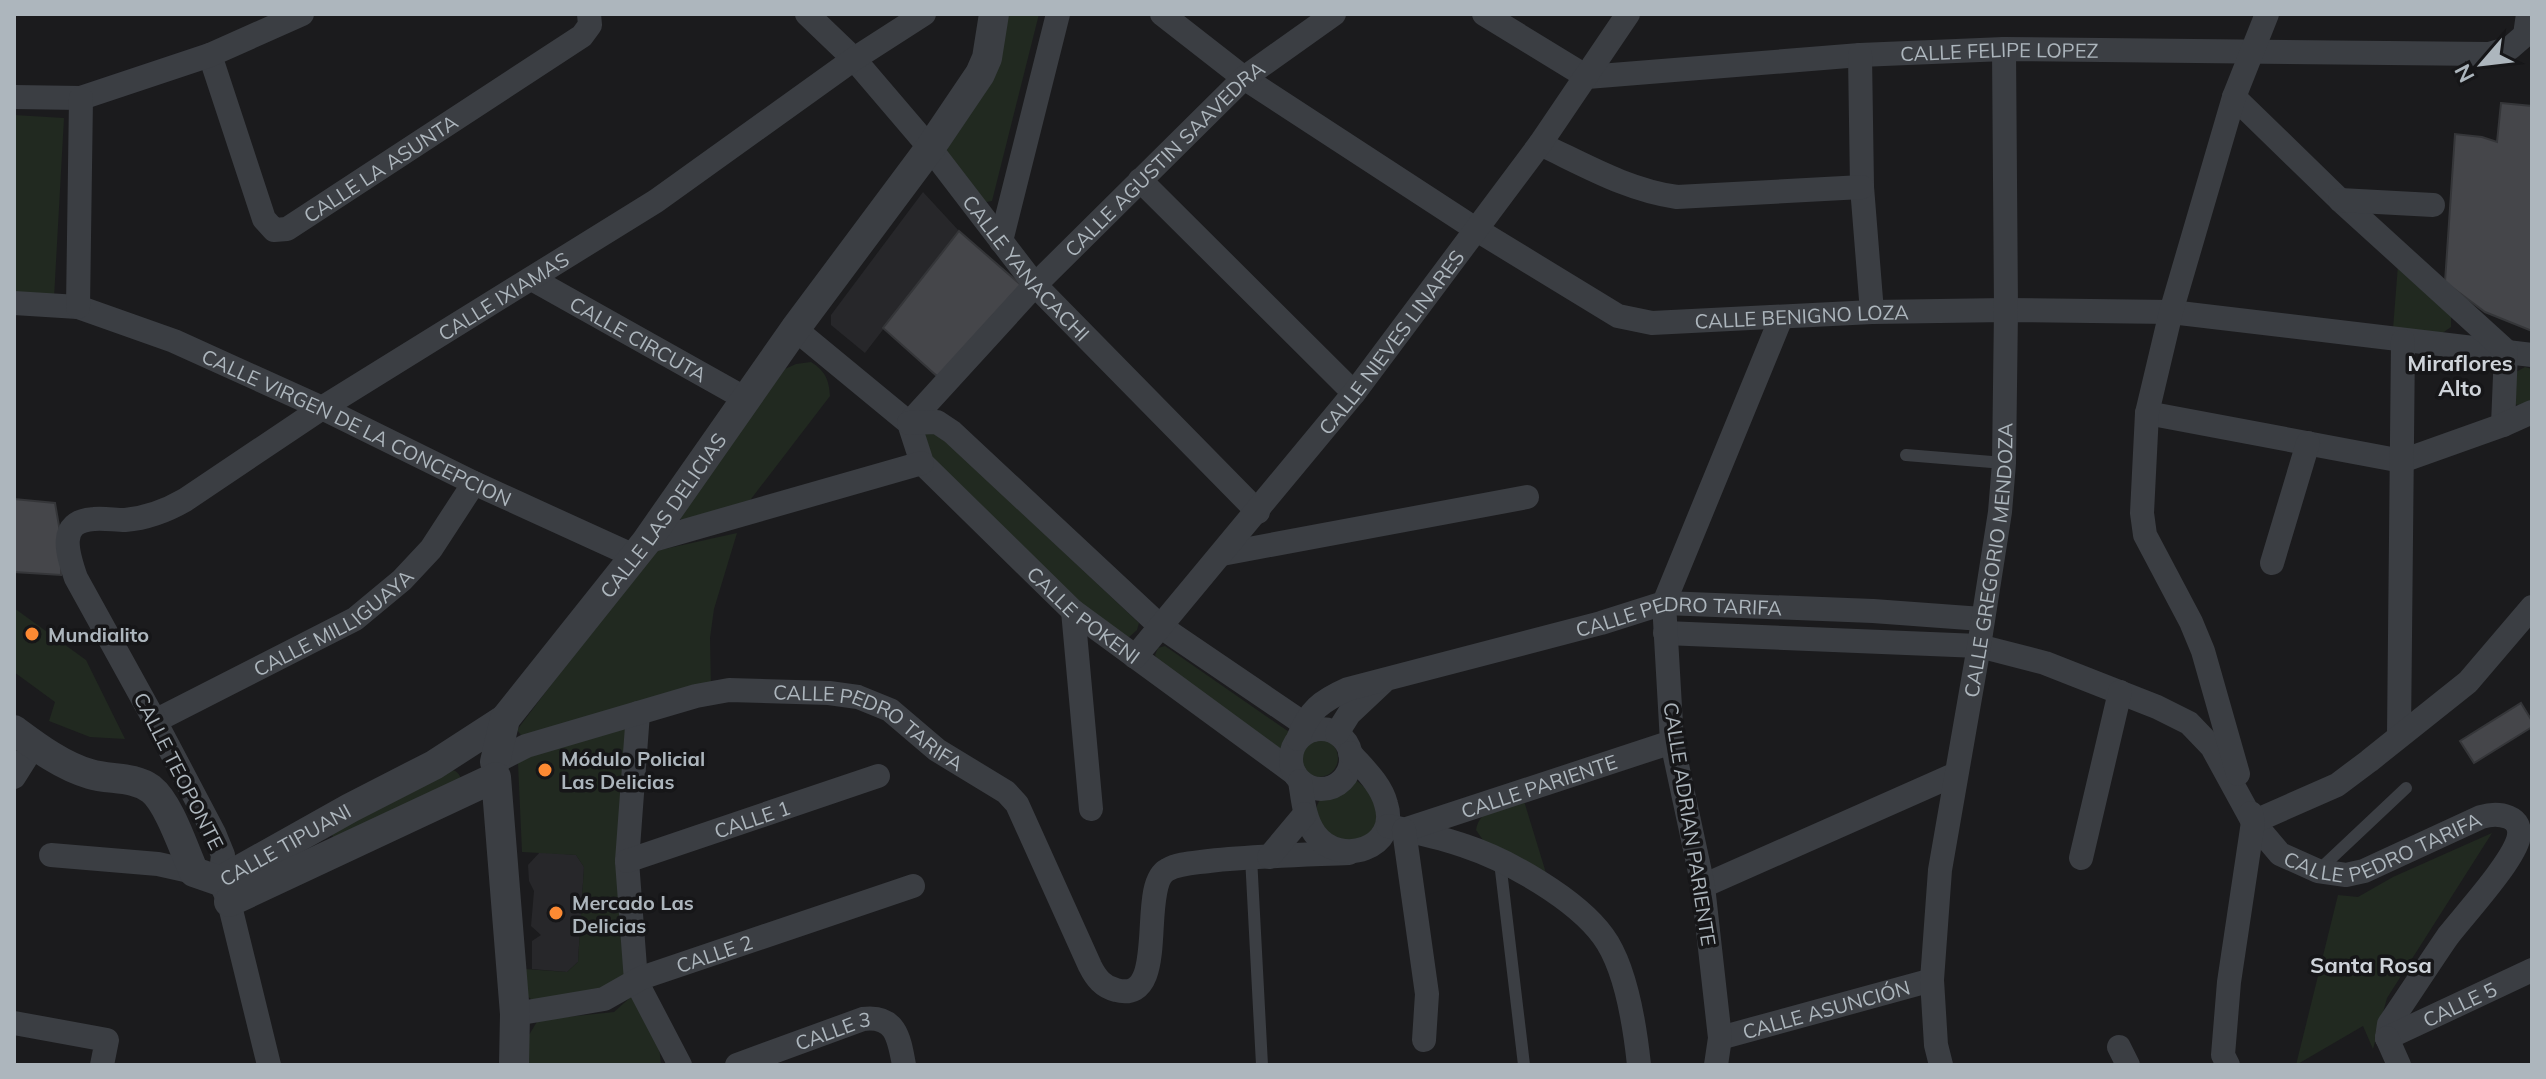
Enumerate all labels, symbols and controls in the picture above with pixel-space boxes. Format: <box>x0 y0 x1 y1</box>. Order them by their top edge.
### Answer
north arrow <box>2442 24 2522 104</box>
street label: CALLE FELIPE LOPEZ <box>1900 36 2099 66</box>
street label: CALLE AGUSTIN SAAVEDRA <box>1059 55 1269 261</box>
text: N <box>2448 59 2481 87</box>
street label: CALLE LA ASUNTA <box>298 108 462 227</box>
street label: CALLE YANACACHI <box>958 190 1095 346</box>
street label: CALLE NIEVES LINARES <box>1313 245 1469 439</box>
street label: CALLE IXIAMAS <box>433 246 573 346</box>
street label: CALLE CIRCUTA <box>566 290 712 387</box>
street label: CALLE BENIGNO LOZA <box>1694 299 1909 333</box>
street label: CALLE VIRGEN DE LA CONCEPCION <box>198 343 516 511</box>
district label: Miraflores Alto <box>2407 349 2513 402</box>
street label: CALLE GREGORIO MENDOZA <box>1958 422 2017 699</box>
street label: CALLE LAS DELICIAS <box>594 428 731 603</box>
street label: CALLE POKENI <box>1022 561 1145 669</box>
street label: CALLE MILLIGUAYA <box>249 564 419 681</box>
street label: CALLE PEDRO TARIFA <box>1573 590 1783 642</box>
place label: Mundialito <box>48 622 149 647</box>
marker: Mundialito <box>23 625 41 643</box>
street label: CALLE PEDRO TARIFA <box>773 679 968 776</box>
street label: CALLE TEOPONTE <box>129 688 229 854</box>
street label: CALLE ADRIAN PARIENTE <box>1658 700 1722 948</box>
place label: Módulo Policial Las Delicias <box>561 746 705 794</box>
street label: CALLE PARIENTE <box>1458 748 1620 823</box>
marker: Módulo Policial Las Delicias <box>536 761 554 779</box>
street label: CALLE 1 <box>711 794 793 843</box>
street label: CALLE TIPUANI <box>215 798 355 891</box>
street label: CALLE PEDRO TARIFA <box>2280 806 2485 888</box>
place label: Mercado Las Delicias <box>572 890 694 938</box>
marker: Mercado Las Delicias <box>547 904 565 922</box>
street label: CALLE 2 <box>673 929 755 978</box>
district label: Santa Rosa <box>2310 951 2432 979</box>
street label: CALLE ASUNCIÓN <box>1739 974 1913 1044</box>
street label: CALLE 5 <box>2418 976 2500 1032</box>
street label: CALLE 3 <box>791 1006 872 1055</box>

